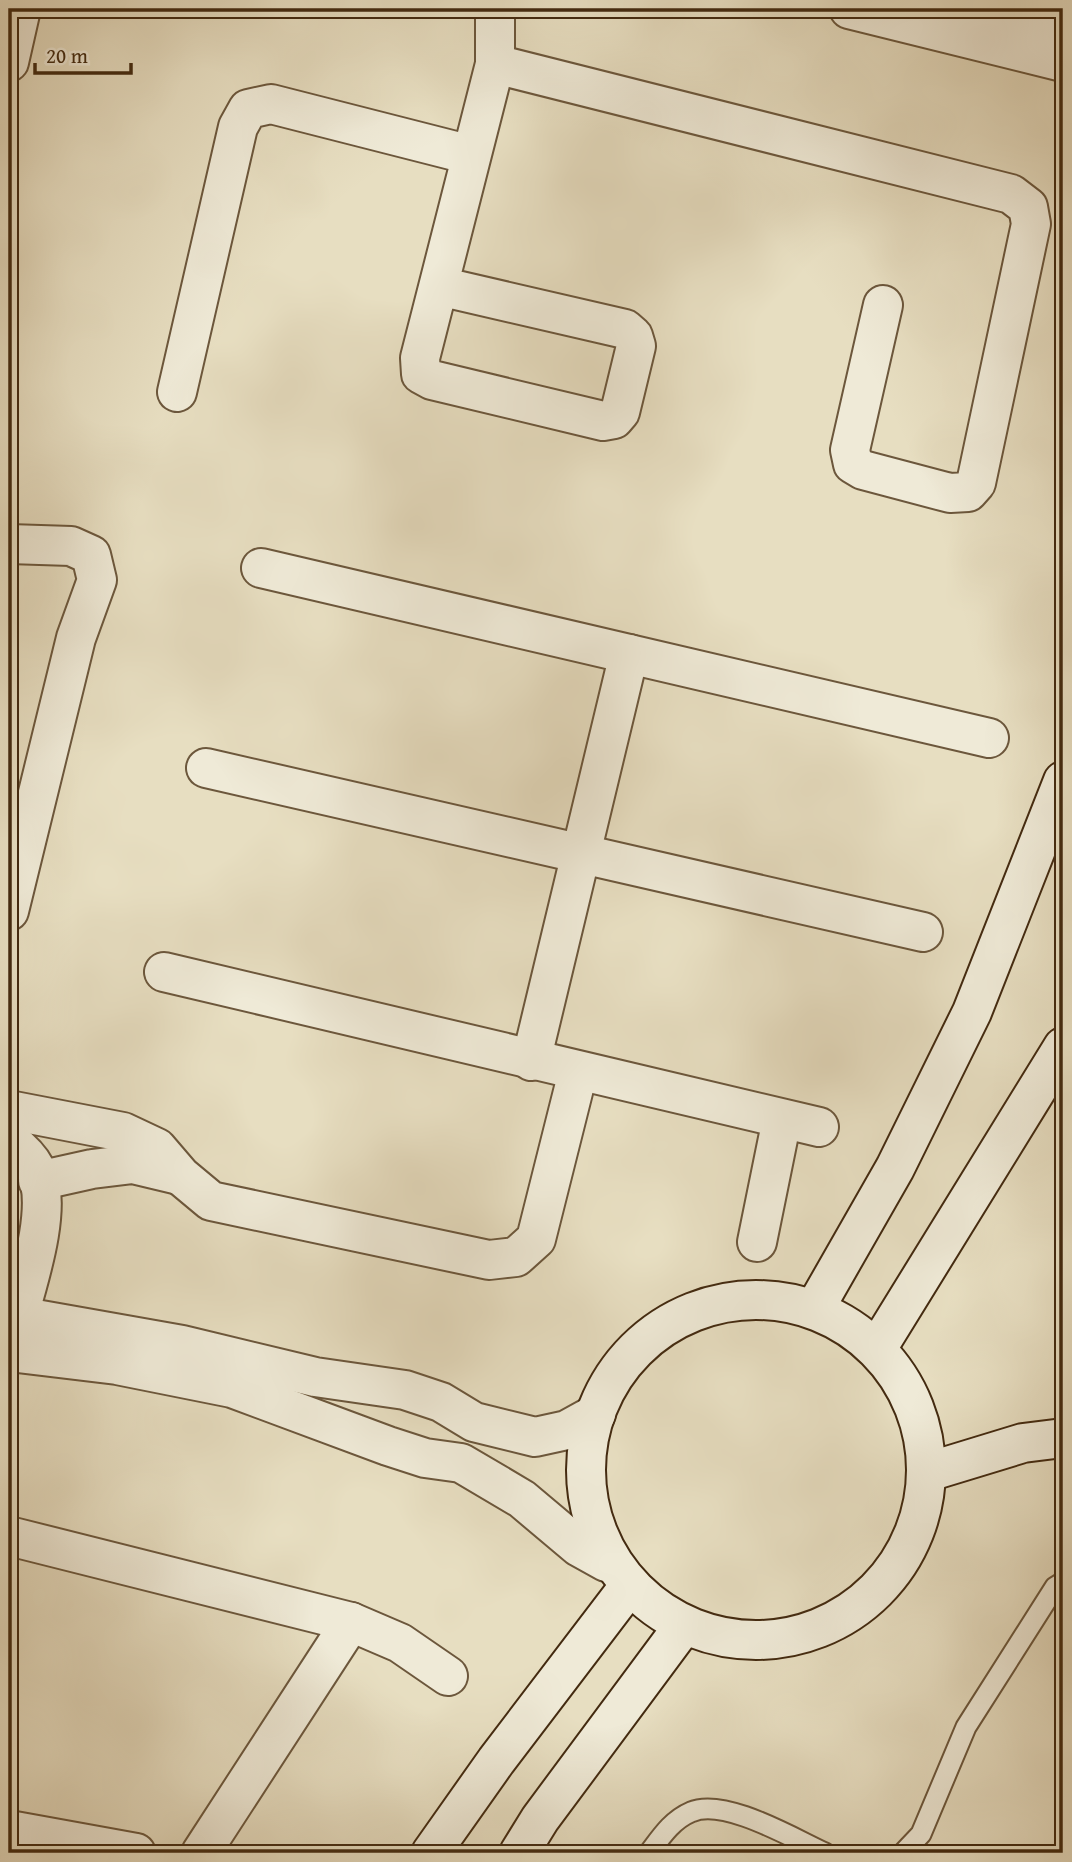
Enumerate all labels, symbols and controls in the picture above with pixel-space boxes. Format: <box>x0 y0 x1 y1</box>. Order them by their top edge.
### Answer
scale bar <box>35 32 131 76</box>
text: 20 m <box>46 40 88 71</box>

